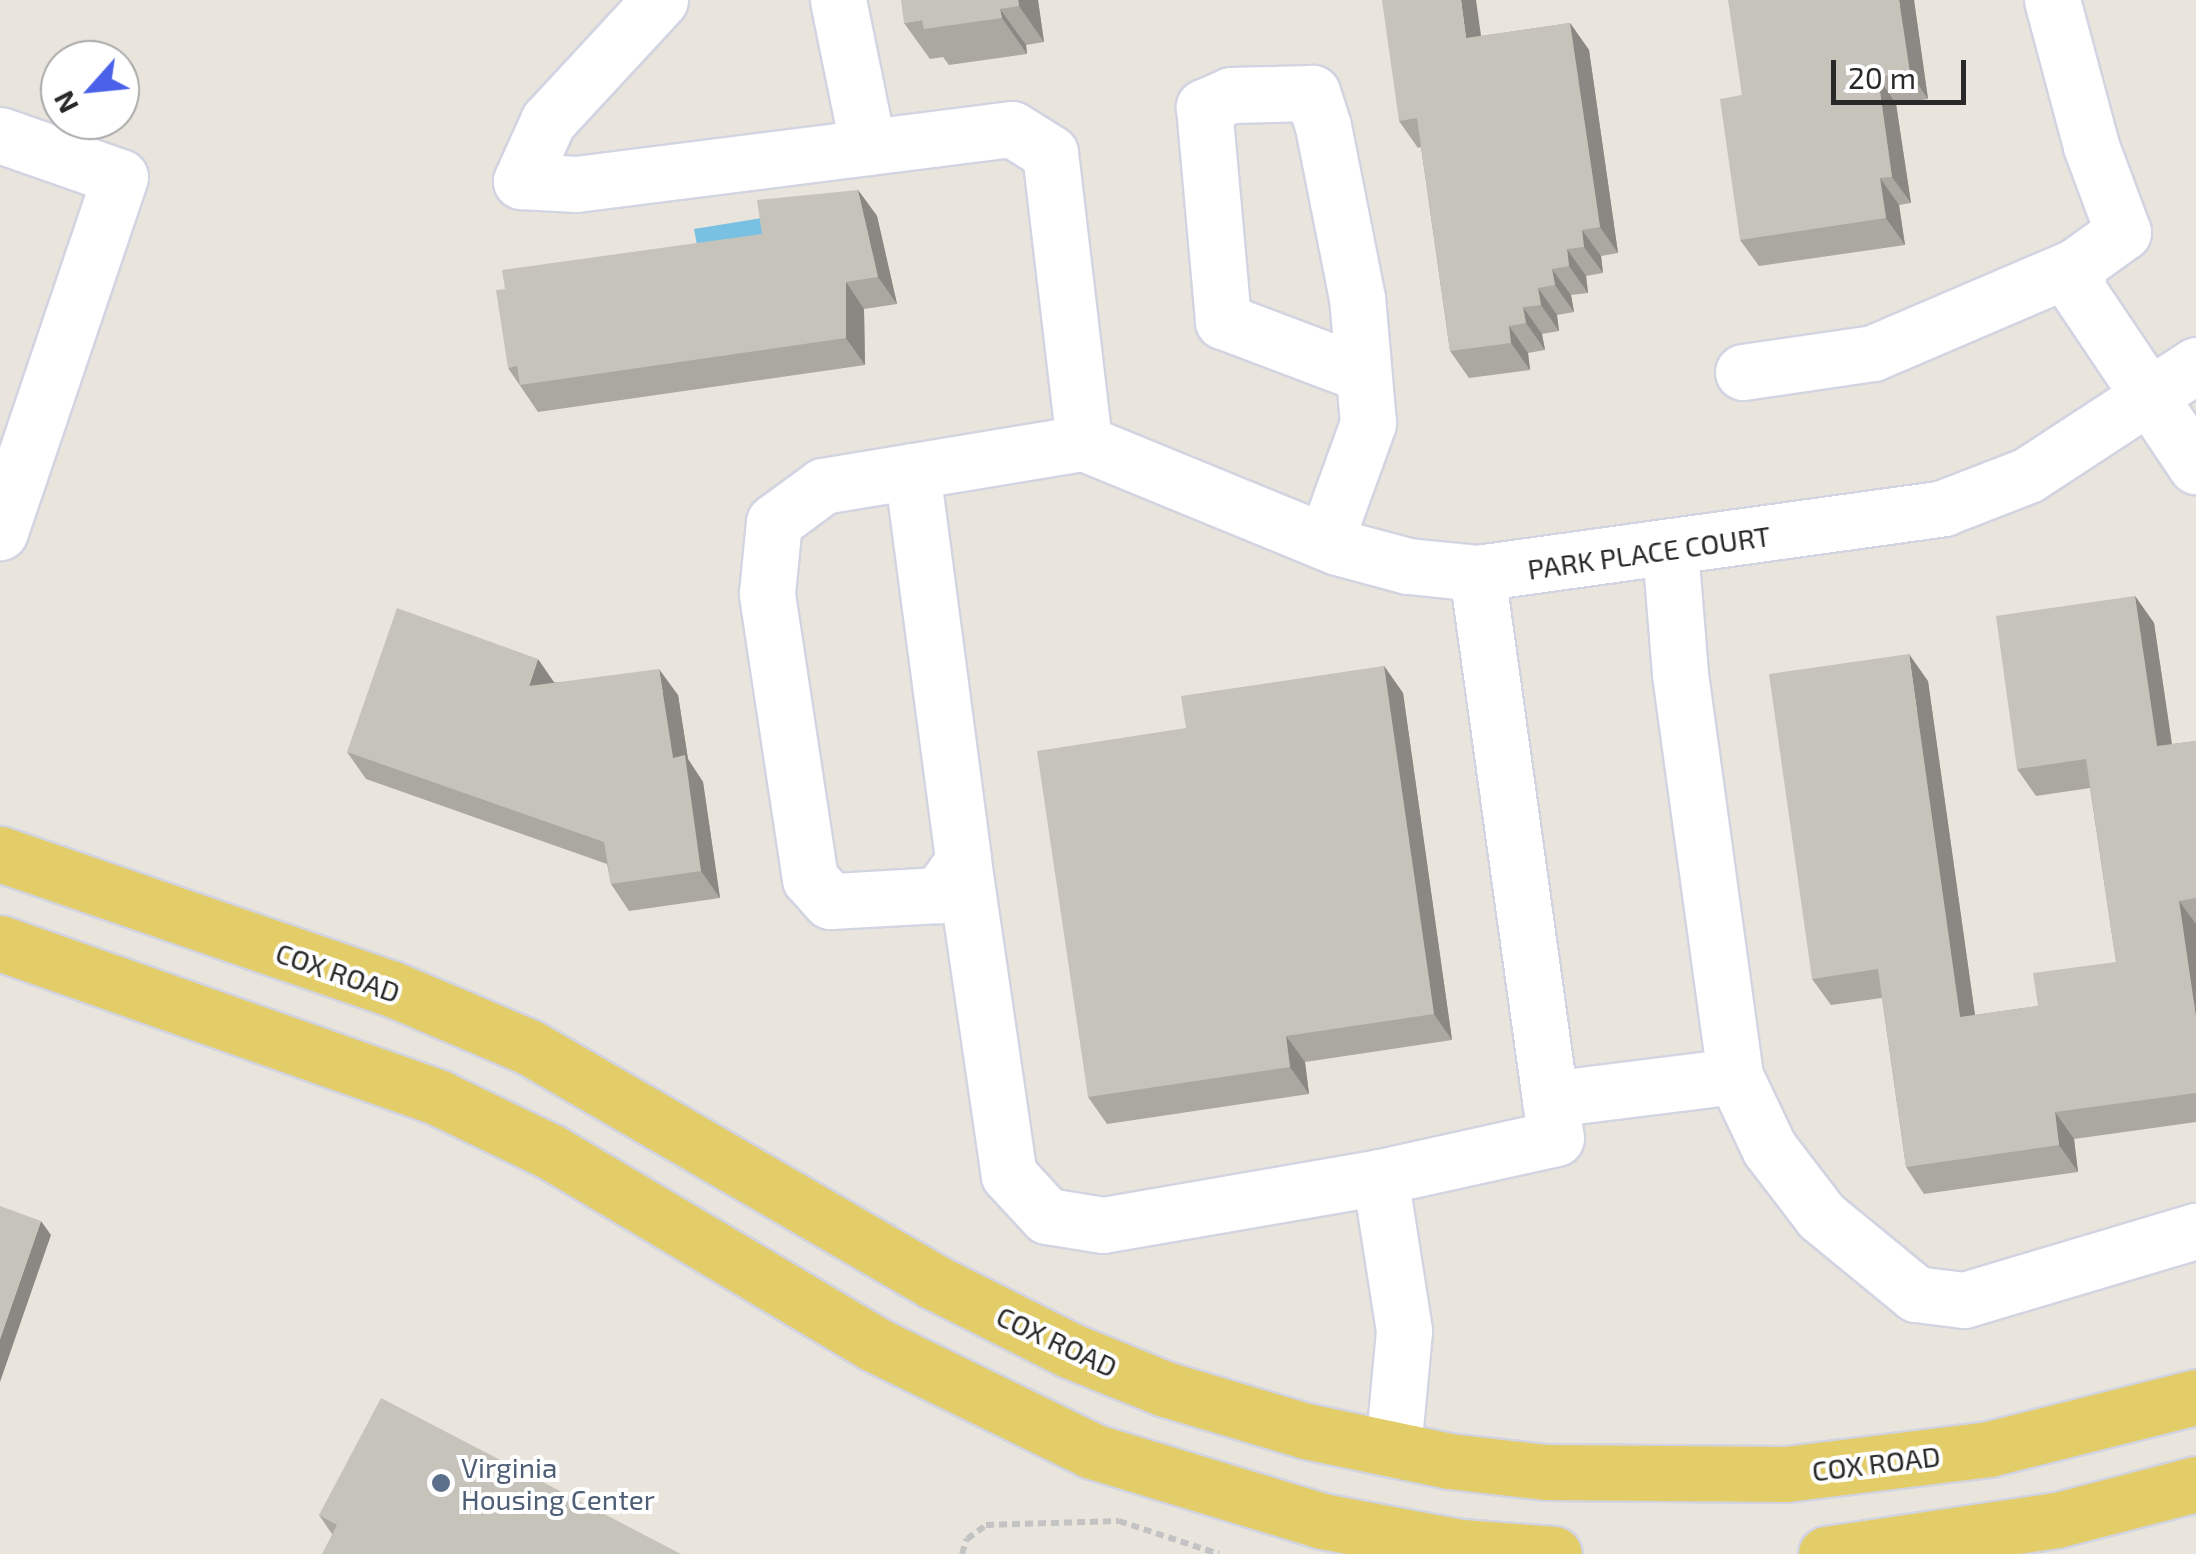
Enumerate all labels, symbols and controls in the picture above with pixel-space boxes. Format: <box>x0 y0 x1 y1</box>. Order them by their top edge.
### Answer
north arrow <box>40 40 140 140</box>
scale bar <box>1836 40 1971 102</box>
text: 20 m <box>1848 59 1916 95</box>
text: N <box>45 86 85 119</box>
street label: PARK PLACE COURT <box>1525 518 1773 586</box>
street label: COX ROAD <box>272 935 404 1009</box>
street label: COX ROAD <box>991 1298 1123 1384</box>
street label: COX ROAD <box>1810 1438 1942 1488</box>
place label: Virginia Housing Center <box>461 1450 655 1516</box>
marker: Virginia Housing Center <box>430 1472 452 1494</box>

